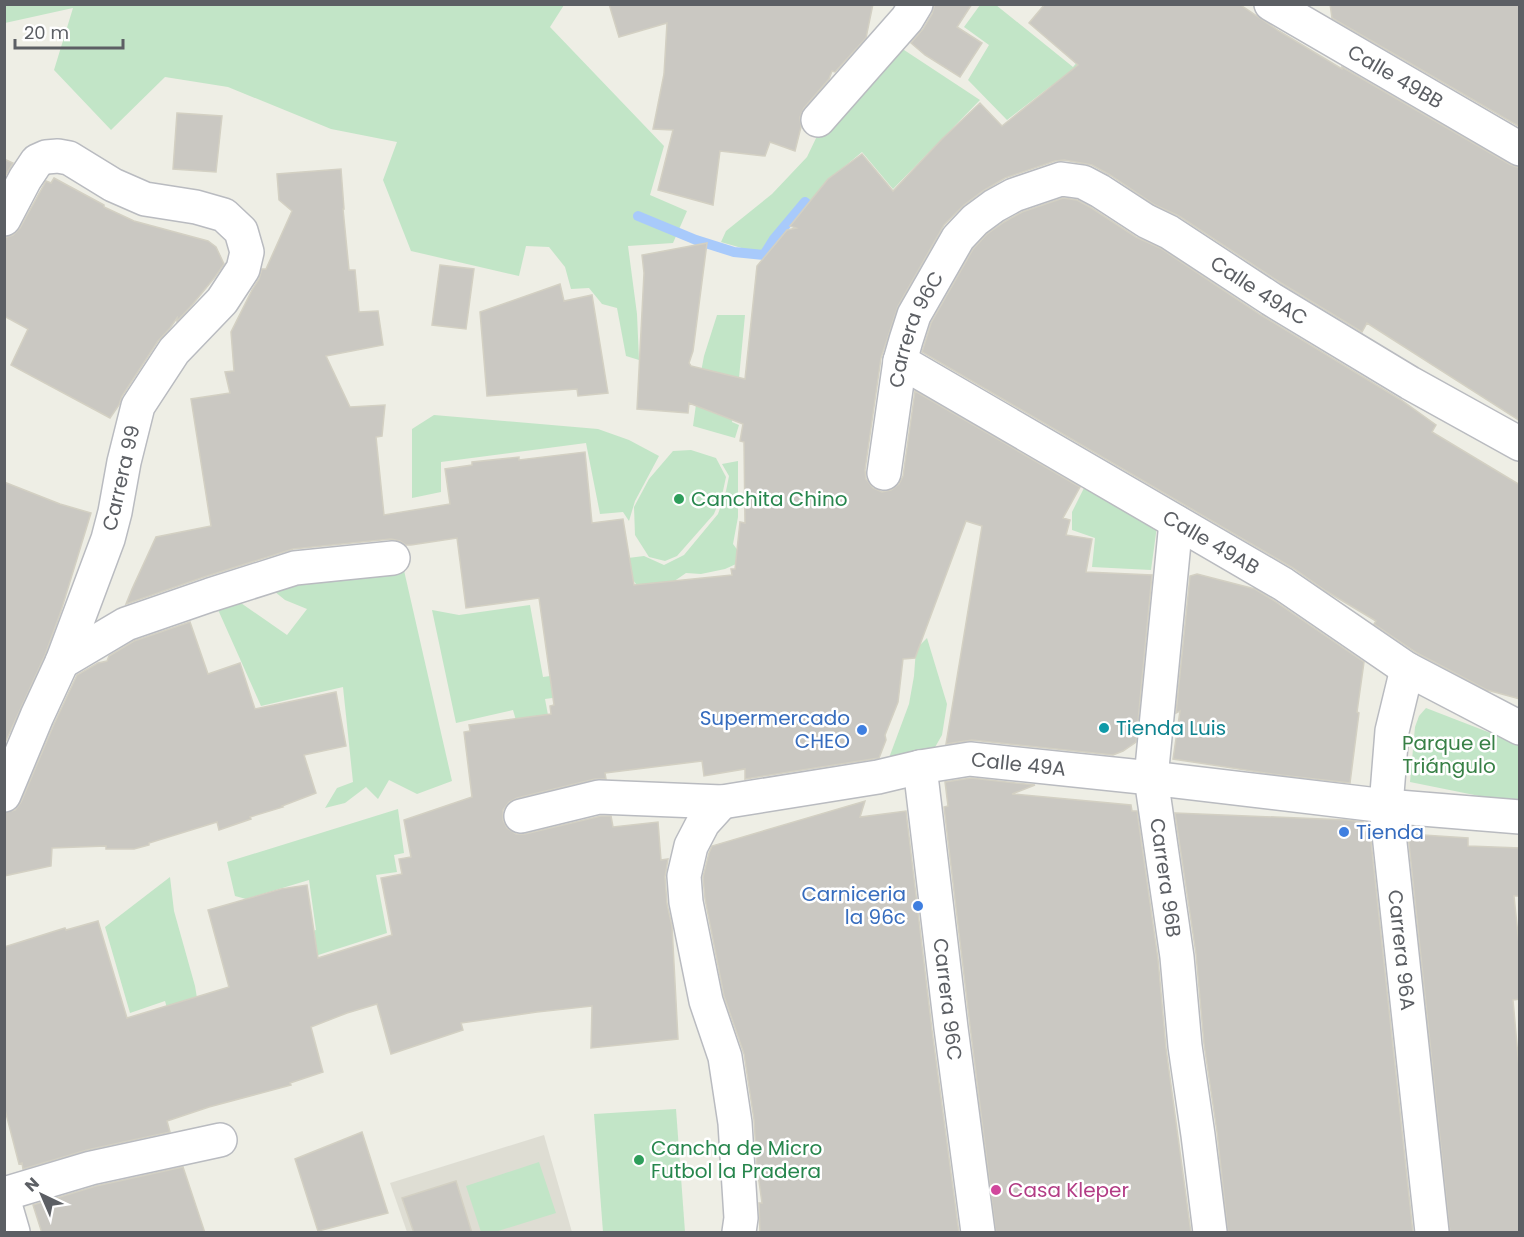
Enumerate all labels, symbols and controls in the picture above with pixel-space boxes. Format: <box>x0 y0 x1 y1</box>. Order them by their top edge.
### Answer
scale bar <box>15 12 123 50</box>
text: 20 m <box>24 20 69 45</box>
street label: Calle 49BB <box>1342 38 1448 115</box>
street label: Calle 49AC <box>1205 249 1313 332</box>
street label: Carrera 96C <box>882 266 950 390</box>
street label: Carrera 99 <box>95 422 147 534</box>
place label: Canchita Chino <box>691 485 848 513</box>
marker: Canchita Chino <box>672 492 686 506</box>
street label: Calle 49AB <box>1158 503 1265 581</box>
place label: Supermercado CHEO <box>700 704 850 755</box>
place label: Tienda Luis <box>1116 714 1226 742</box>
marker: Tienda Luis <box>1097 721 1111 735</box>
marker: Supermercado CHEO <box>855 723 869 737</box>
park label: Parque el Triángulo <box>1402 729 1496 780</box>
street label: Calle 49A <box>970 745 1067 783</box>
street label: Carrera 96B <box>1143 816 1188 939</box>
place label: Tienda <box>1356 818 1424 846</box>
marker: Tienda <box>1337 825 1351 839</box>
place label: Carniceria la 96c <box>801 880 906 931</box>
street label: Carrera 96A <box>1381 888 1422 1012</box>
marker: Carniceria la 96c <box>911 899 925 913</box>
street label: Carrera 96C <box>926 936 969 1062</box>
place label: Cancha de Micro Futbol la Pradera <box>651 1134 822 1185</box>
marker: Cancha de Micro Futbol la Pradera <box>632 1153 646 1167</box>
north arrow <box>12 1165 72 1225</box>
text: N <box>20 1172 44 1197</box>
place label: Casa Kleper <box>1008 1176 1129 1204</box>
marker: Casa Kleper <box>989 1183 1003 1197</box>

